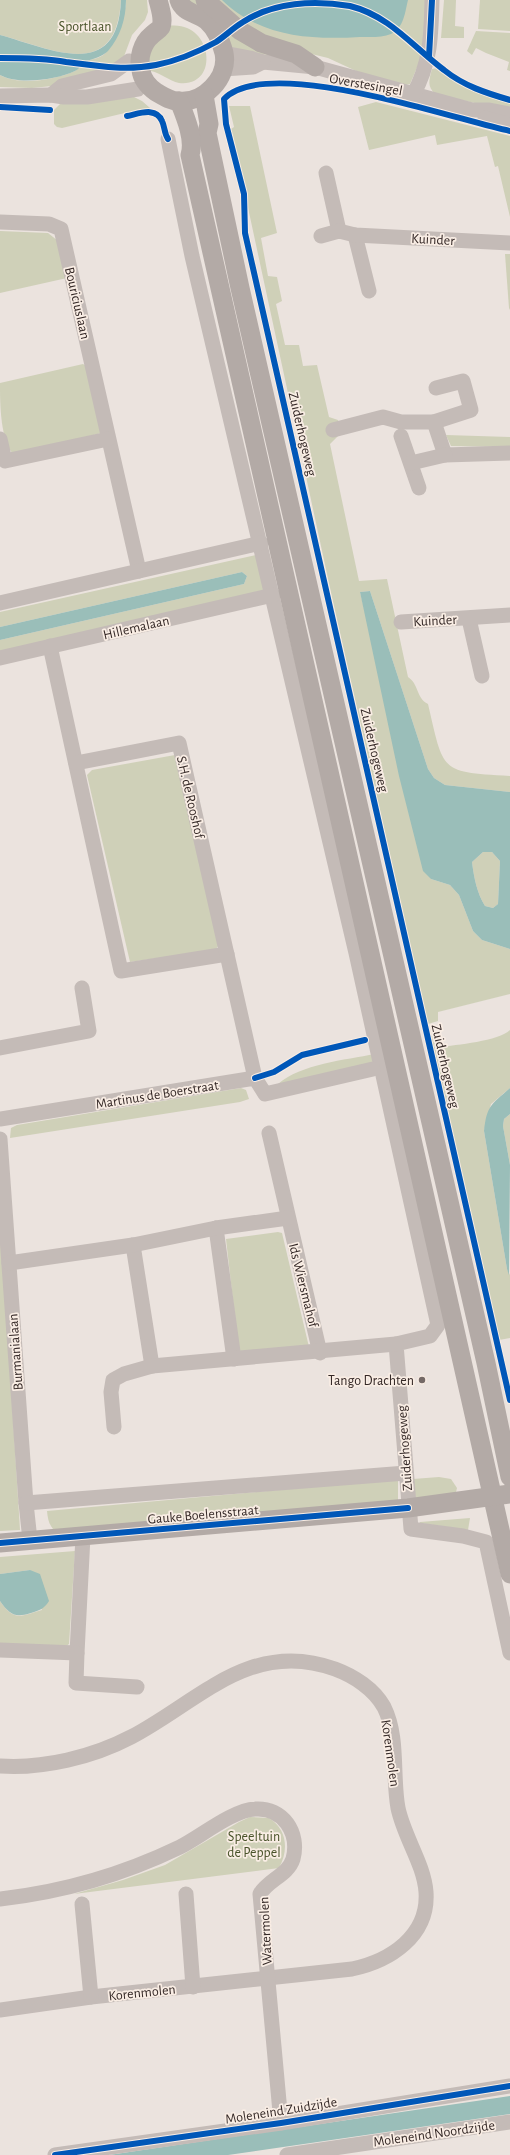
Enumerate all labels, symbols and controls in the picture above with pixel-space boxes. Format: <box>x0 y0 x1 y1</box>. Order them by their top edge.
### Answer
park label: Sportlaan <box>59 20 111 34</box>
street label: Overstesingel <box>328 72 403 98</box>
street label: Kuinder <box>411 232 455 248</box>
street label: Bouriciuslaan <box>62 266 92 341</box>
street label: Zuiderhogeweg <box>286 391 319 478</box>
street label: Kuinder <box>413 613 458 629</box>
street label: Hillemalaan <box>102 614 171 642</box>
street label: Zuiderhogeweg <box>358 707 391 794</box>
street label: S.H. de Rooshof <box>174 755 206 840</box>
street label: Zuiderhogeweg <box>429 1023 462 1110</box>
street label: Martinus de Boerstraat <box>95 1078 220 1112</box>
street label: Ids Wiersmahof <box>286 1242 320 1329</box>
street label: Burmanialaan <box>6 1313 26 1391</box>
place label: Tango Drachten <box>328 1374 414 1388</box>
marker: Tango Drachten <box>417 1375 427 1385</box>
street label: Zuiderhogeweg <box>395 1405 415 1491</box>
street label: Gauke Boelensstraat <box>147 1503 260 1527</box>
street label: Korenmolen <box>378 1719 402 1787</box>
park label: Speeltuin de Peppel <box>227 1830 281 1860</box>
street label: Watermolen <box>257 1896 275 1966</box>
street label: Korenmolen <box>108 1983 176 2003</box>
street label: Moleneind Zuidzijde <box>224 2095 338 2127</box>
street label: Moleneind Noordzijde <box>372 2119 496 2149</box>

